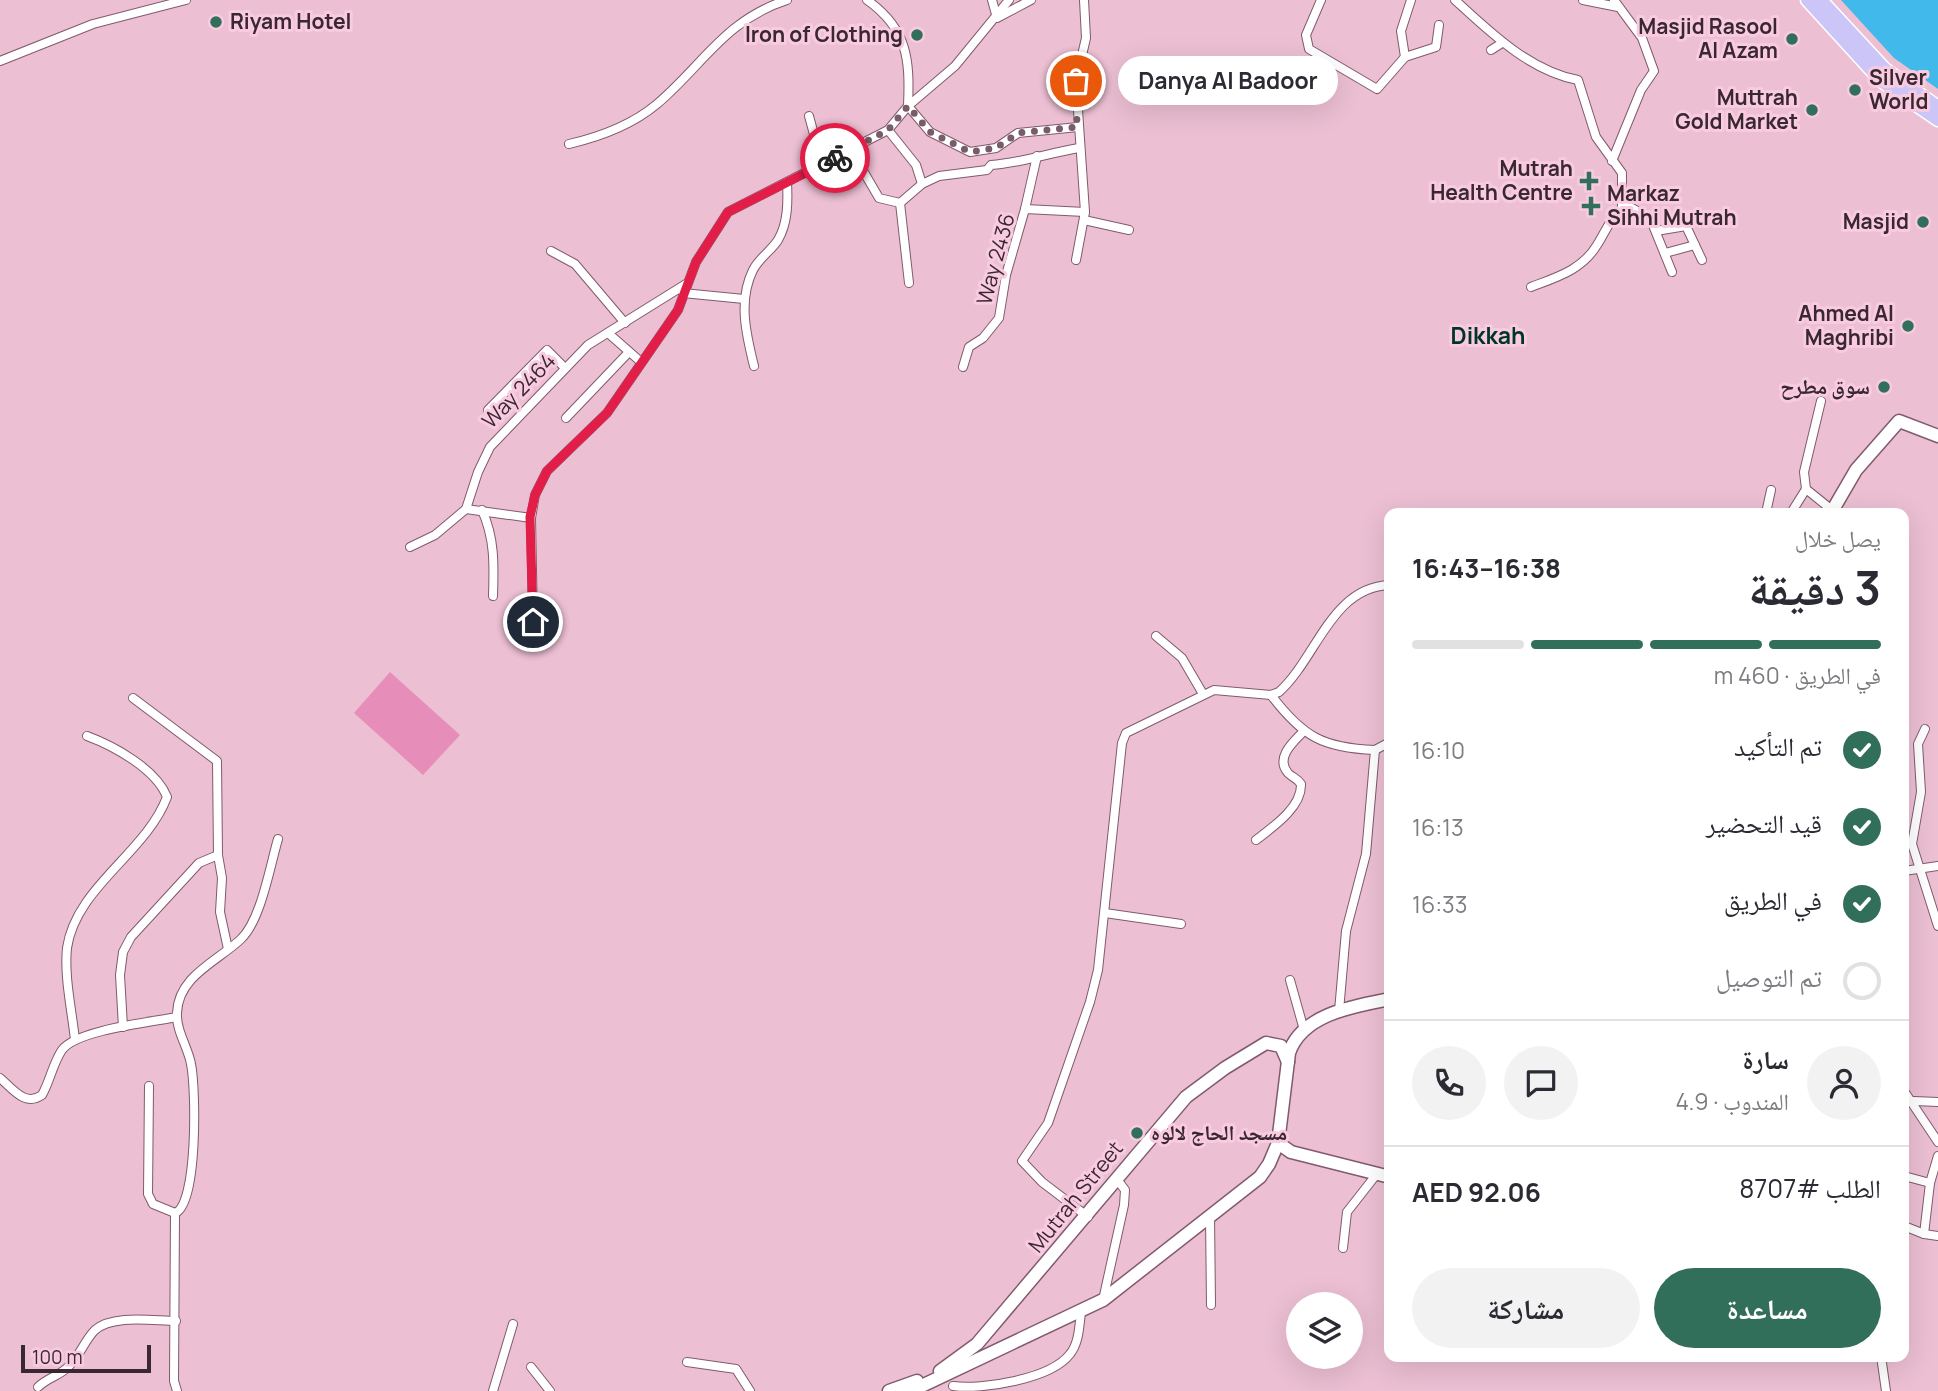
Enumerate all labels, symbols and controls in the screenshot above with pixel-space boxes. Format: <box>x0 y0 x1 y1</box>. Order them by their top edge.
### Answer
place label: Riyam Hotel <box>230 7 351 35</box>
place label: Masjid Rasool Al Azam <box>1638 12 1778 64</box>
marker: Riyam Hotel <box>208 14 224 30</box>
place label: Iron of Clothing <box>745 20 903 48</box>
marker: Iron of Clothing <box>909 27 925 43</box>
marker: Masjid Rasool Al Azam <box>1784 31 1800 47</box>
pin <box>1046 51 1106 111</box>
callout: Danya Al Badoor <box>1118 56 1338 106</box>
icon: bag <box>1057 62 1095 100</box>
place label: Silver World <box>1869 63 1928 115</box>
text: Danya Al Badoor <box>1138 64 1318 96</box>
marker: Silver World <box>1847 82 1863 98</box>
place label: Muttrah Gold Market <box>1675 83 1798 135</box>
marker: Muttrah Gold Market <box>1804 102 1820 118</box>
courier <box>800 123 870 193</box>
icon: bike <box>816 139 854 177</box>
place label: Mutrah Health Centre <box>1430 154 1573 206</box>
marker: Mutrah Health Centre <box>1579 171 1599 191</box>
place label: Markaz Sihhi Mutrah <box>1607 179 1737 231</box>
marker: Markaz Sihhi Mutrah <box>1581 196 1601 216</box>
place label: Masjid <box>1843 207 1909 235</box>
street label: Way 2436 <box>969 210 1021 308</box>
marker: Masjid <box>1915 214 1931 230</box>
place label: Ahmed Al Maghribi <box>1798 299 1894 351</box>
marker: Ahmed Al Maghribi <box>1900 318 1916 334</box>
district label: Dikkah <box>1451 319 1525 351</box>
street label: Way 2464 <box>475 347 561 434</box>
place label: سوق مطرح <box>1780 372 1870 400</box>
marker: سوق مطرح <box>1876 379 1892 395</box>
text: يصل خلال <box>1795 522 1881 554</box>
text: 16:38–16:43 <box>1412 550 1561 586</box>
text: 3 دقيقة <box>1748 556 1881 619</box>
pin <box>503 592 563 652</box>
icon: home <box>514 603 552 641</box>
text: في الطريق · 460 m <box>1714 659 1881 691</box>
text: تم التأكيد <box>1734 728 1822 764</box>
icon: check <box>1843 731 1881 769</box>
text: 16:10 <box>1412 734 1465 766</box>
text: قيد التحضير <box>1706 805 1822 841</box>
icon: check <box>1843 808 1881 846</box>
text: 16:13 <box>1412 811 1464 843</box>
text: في الطريق <box>1724 882 1822 918</box>
icon: check <box>1843 885 1881 923</box>
text: 16:33 <box>1412 888 1468 920</box>
text: تم التوصيل <box>1716 959 1822 995</box>
text: سارة <box>1742 1041 1789 1077</box>
button: phone <box>1412 1046 1486 1120</box>
button: chat <box>1504 1046 1578 1120</box>
button: person <box>1807 1046 1881 1120</box>
text: المندوب · 4.9 <box>1675 1085 1789 1117</box>
place label: مسجد الحاج لالوه <box>1151 1118 1287 1146</box>
marker: مسجد الحاج لالوه <box>1129 1125 1145 1141</box>
street label: Mutrah Street <box>1022 1135 1129 1258</box>
text: الطلب #8707 <box>1739 1170 1881 1206</box>
text: AED 92.06 <box>1412 1174 1541 1210</box>
button: مشاركة <box>1412 1268 1640 1348</box>
button: مساعدة <box>1654 1268 1881 1348</box>
map controls <box>1286 1292 1363 1369</box>
button: layers <box>1286 1292 1363 1369</box>
scale bar <box>21 1342 150 1374</box>
text: 100 m <box>32 1344 83 1370</box>

